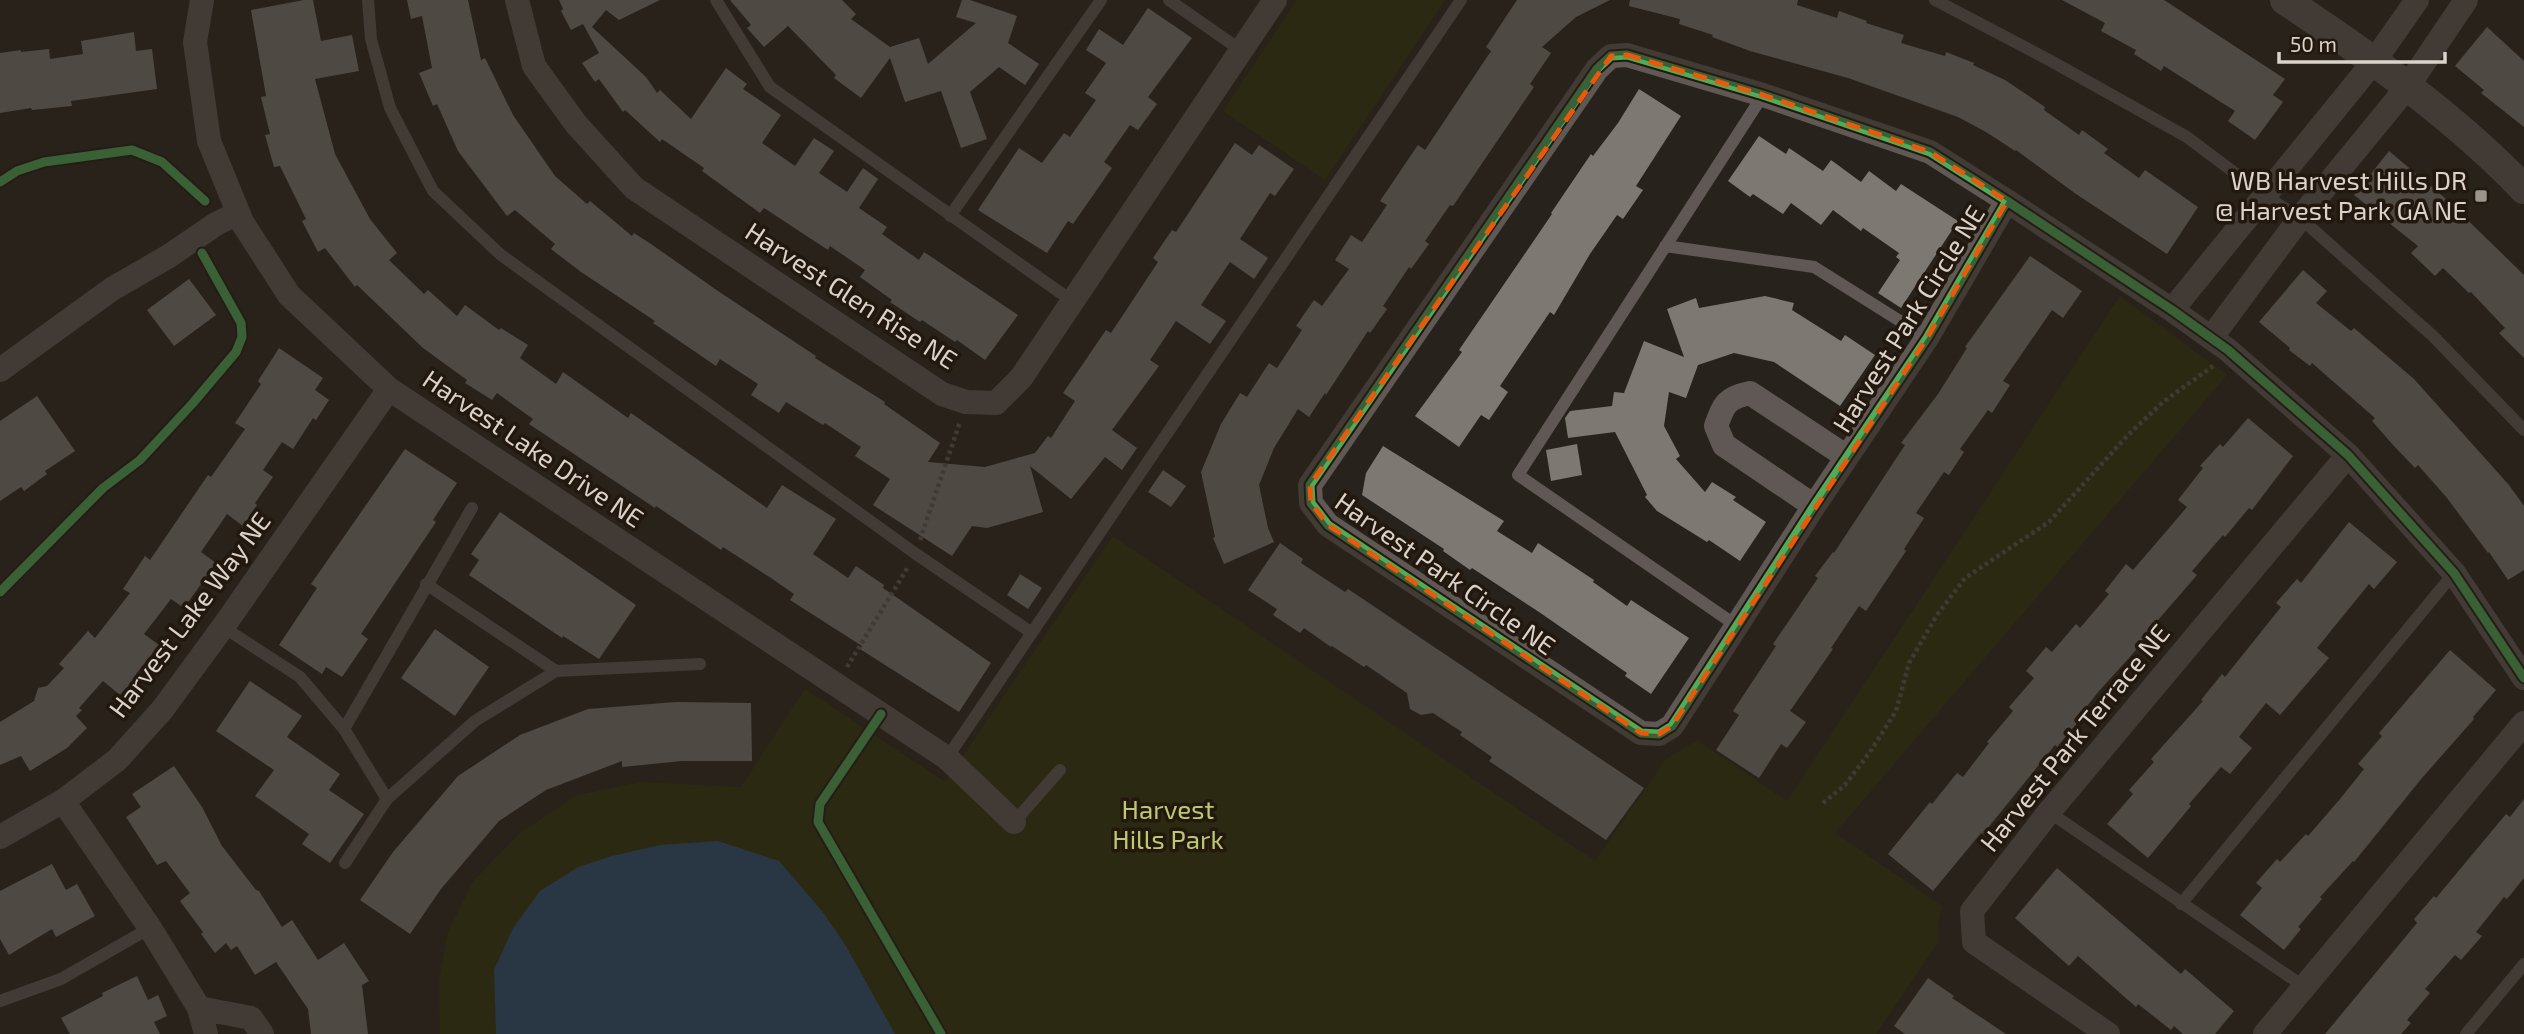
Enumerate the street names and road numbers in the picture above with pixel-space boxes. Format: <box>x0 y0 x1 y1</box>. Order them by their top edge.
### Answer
street label: Harvest Park Circle NE <box>1825 199 1990 437</box>
street label: Harvest Glen Rise NE <box>740 215 963 375</box>
street label: Harvest Lake Drive NE <box>418 362 650 533</box>
street label: Harvest Park Circle NE <box>1330 485 1562 661</box>
street label: Harvest Lake Way NE <box>102 505 276 723</box>
street label: Harvest Park Terrace NE <box>1973 617 2175 857</box>

